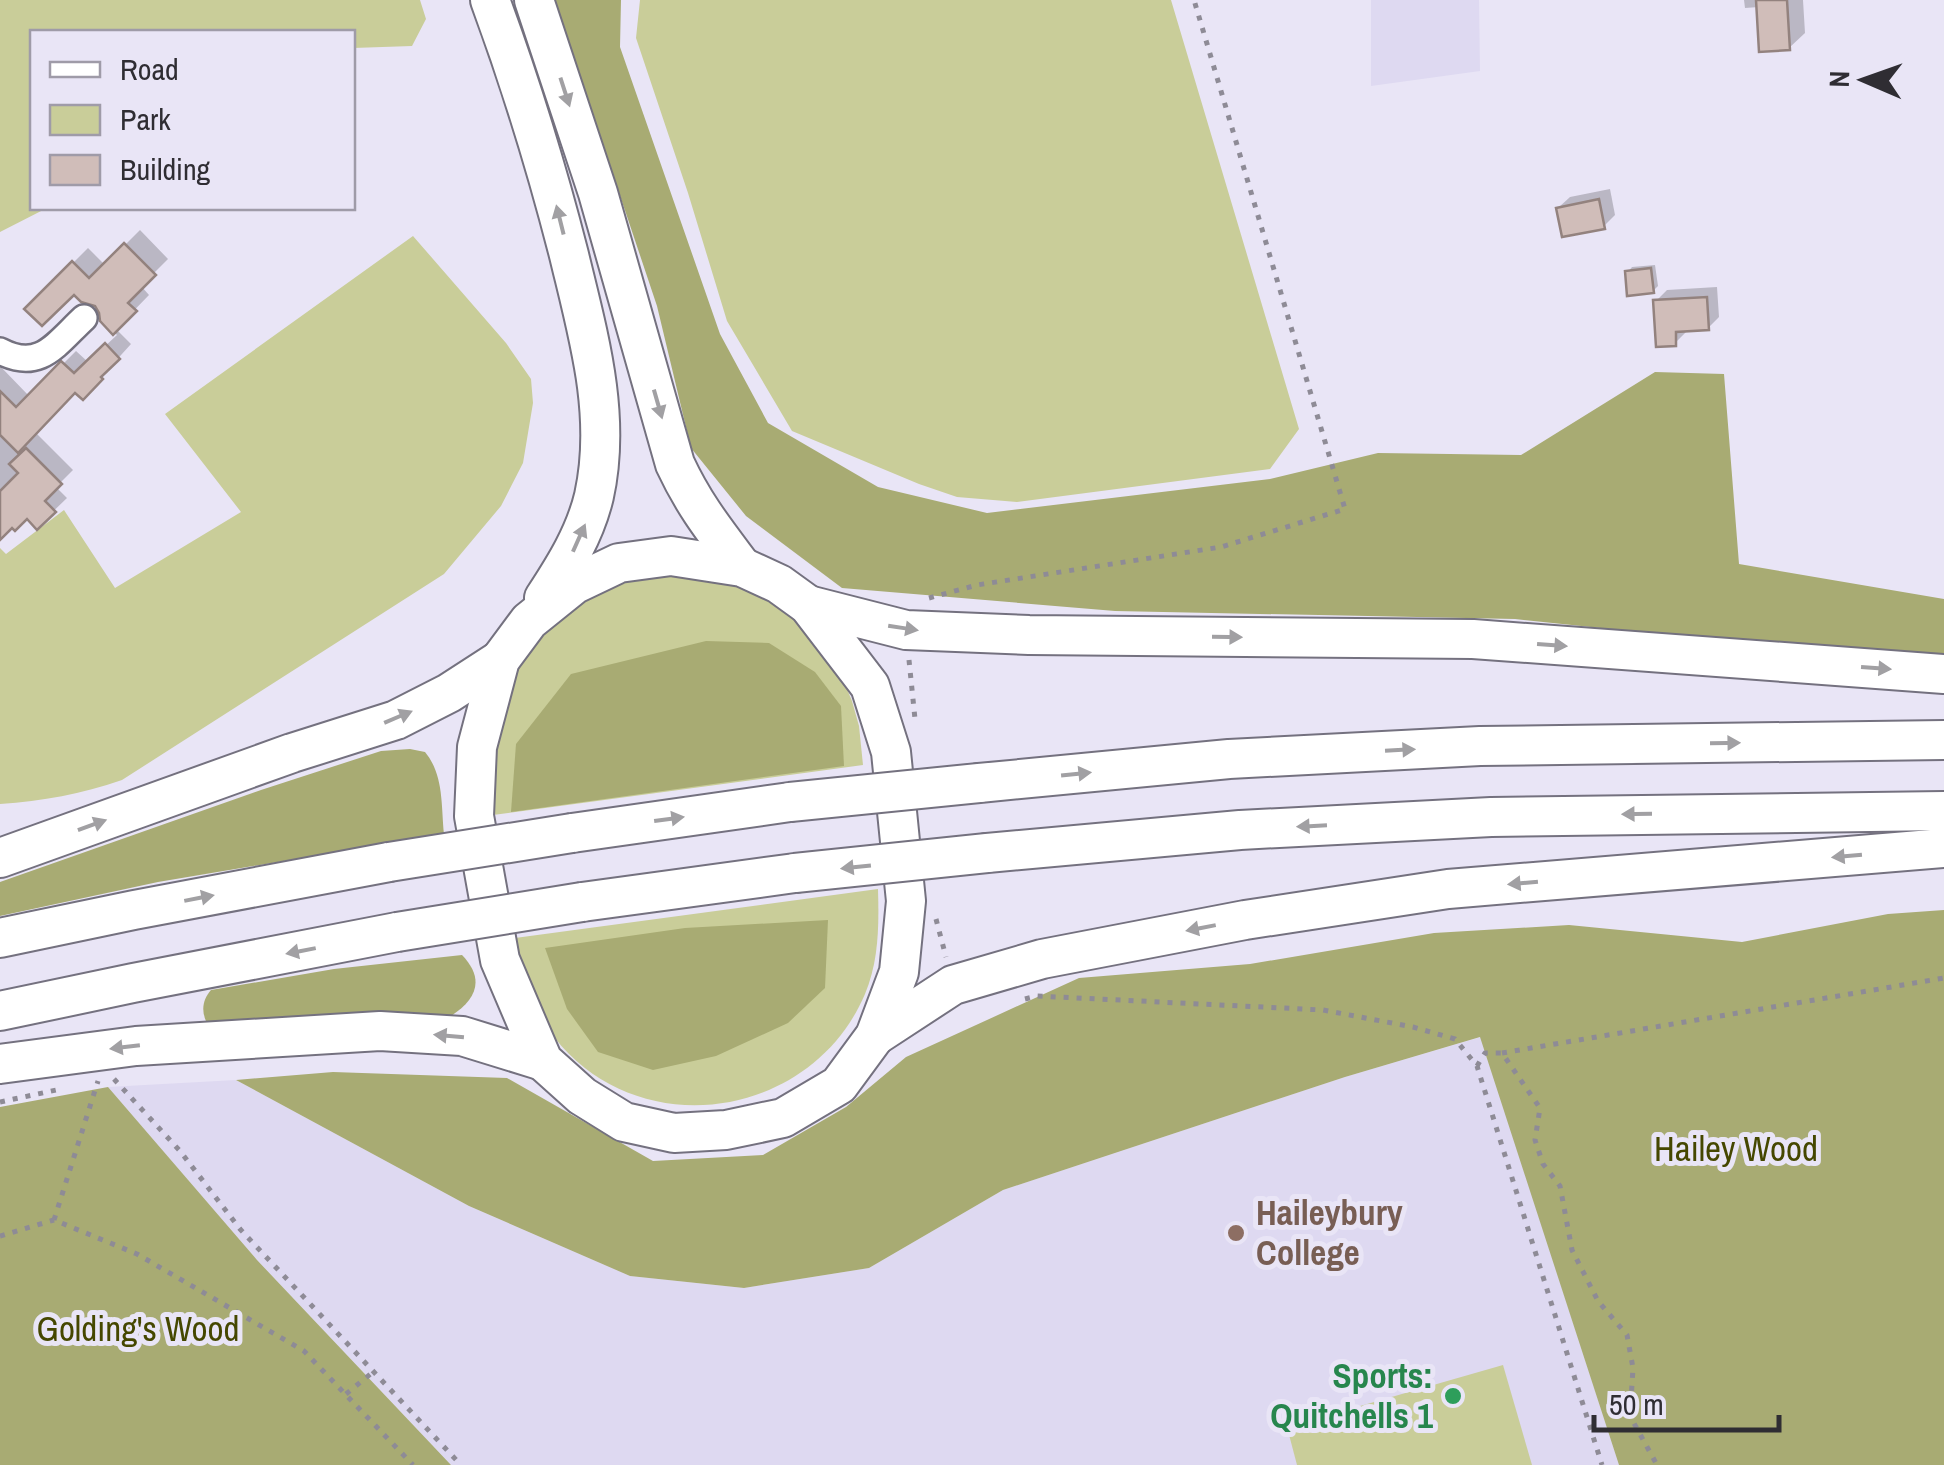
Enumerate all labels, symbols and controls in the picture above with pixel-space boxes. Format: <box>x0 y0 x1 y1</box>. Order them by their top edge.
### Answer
legend <box>30 30 355 210</box>
north arrow <box>1814 30 1914 130</box>
text: Road <box>120 49 179 89</box>
text: N <box>1820 70 1858 88</box>
one-way arrow <box>558 78 573 108</box>
text: Park <box>120 99 171 139</box>
text: Building <box>120 149 211 189</box>
one-way arrow <box>551 205 567 236</box>
one-way arrow <box>651 389 666 420</box>
one-way arrow <box>571 523 587 553</box>
one-way arrow <box>887 621 919 636</box>
one-way arrow <box>1212 629 1244 645</box>
one-way arrow <box>1536 637 1568 653</box>
one-way arrow <box>1861 661 1892 677</box>
one-way arrow <box>383 709 413 725</box>
one-way arrow <box>1709 734 1741 750</box>
one-way arrow <box>1384 742 1416 758</box>
one-way arrow <box>1060 766 1092 782</box>
one-way arrow <box>1620 807 1652 823</box>
one-way arrow <box>654 811 685 827</box>
one-way arrow <box>77 817 107 832</box>
one-way arrow <box>1295 819 1327 835</box>
one-way arrow <box>1830 848 1862 864</box>
one-way arrow <box>840 859 872 875</box>
one-way arrow <box>1506 875 1538 891</box>
one-way arrow <box>183 890 215 905</box>
one-way arrow <box>1186 921 1217 937</box>
one-way arrow <box>285 943 316 959</box>
one-way arrow <box>432 1028 464 1044</box>
one-way arrow <box>108 1039 140 1055</box>
park label: Hailey Wood <box>1654 1125 1818 1172</box>
place label: Haileybury College <box>1256 1189 1403 1276</box>
marker: Haileybury College <box>1225 1222 1247 1244</box>
park label: Golding's Wood <box>37 1305 239 1352</box>
place label: Sports: Quitchells 1 <box>1270 1352 1433 1439</box>
scale bar <box>1594 1370 1779 1432</box>
text: 50 m <box>1609 1384 1664 1424</box>
marker: Sports: Quitchells 1 <box>1442 1385 1464 1407</box>

